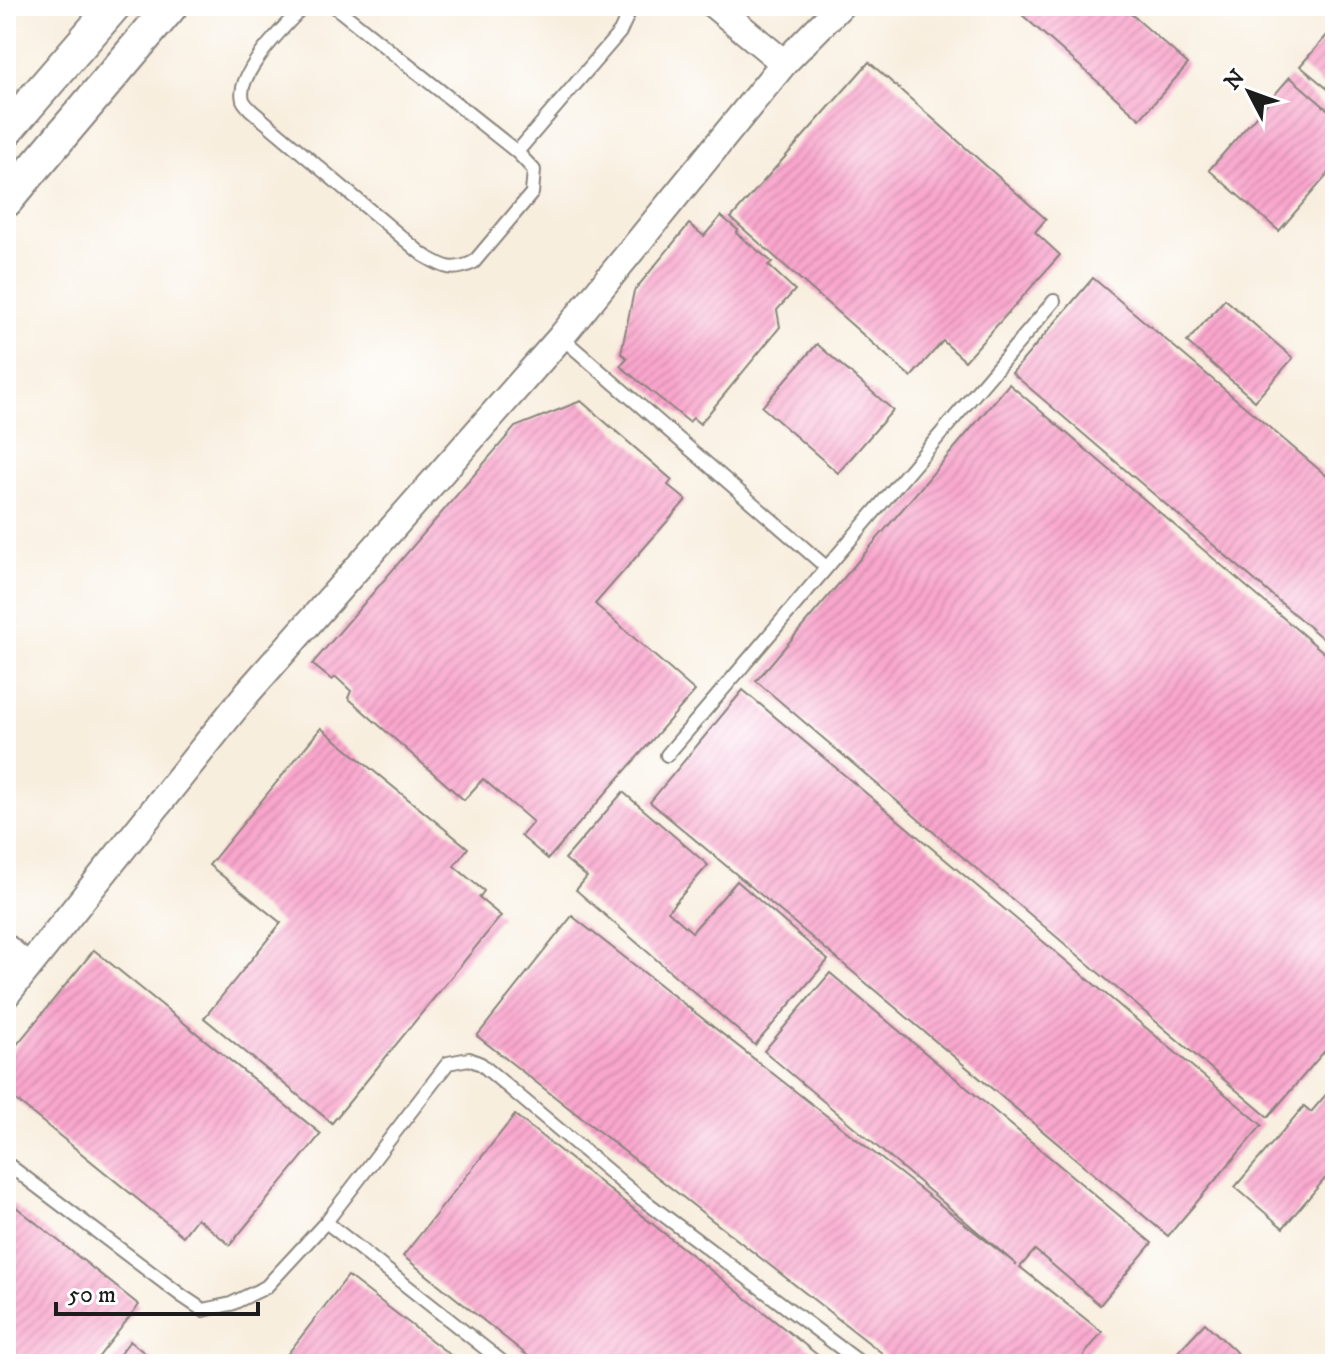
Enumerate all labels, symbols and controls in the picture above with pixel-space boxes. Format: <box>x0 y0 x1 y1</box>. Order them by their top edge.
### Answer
north arrow <box>1209 52 1289 132</box>
text: N <box>1219 64 1251 96</box>
scale bar <box>56 1266 258 1316</box>
text: 50 m <box>68 1280 116 1310</box>

